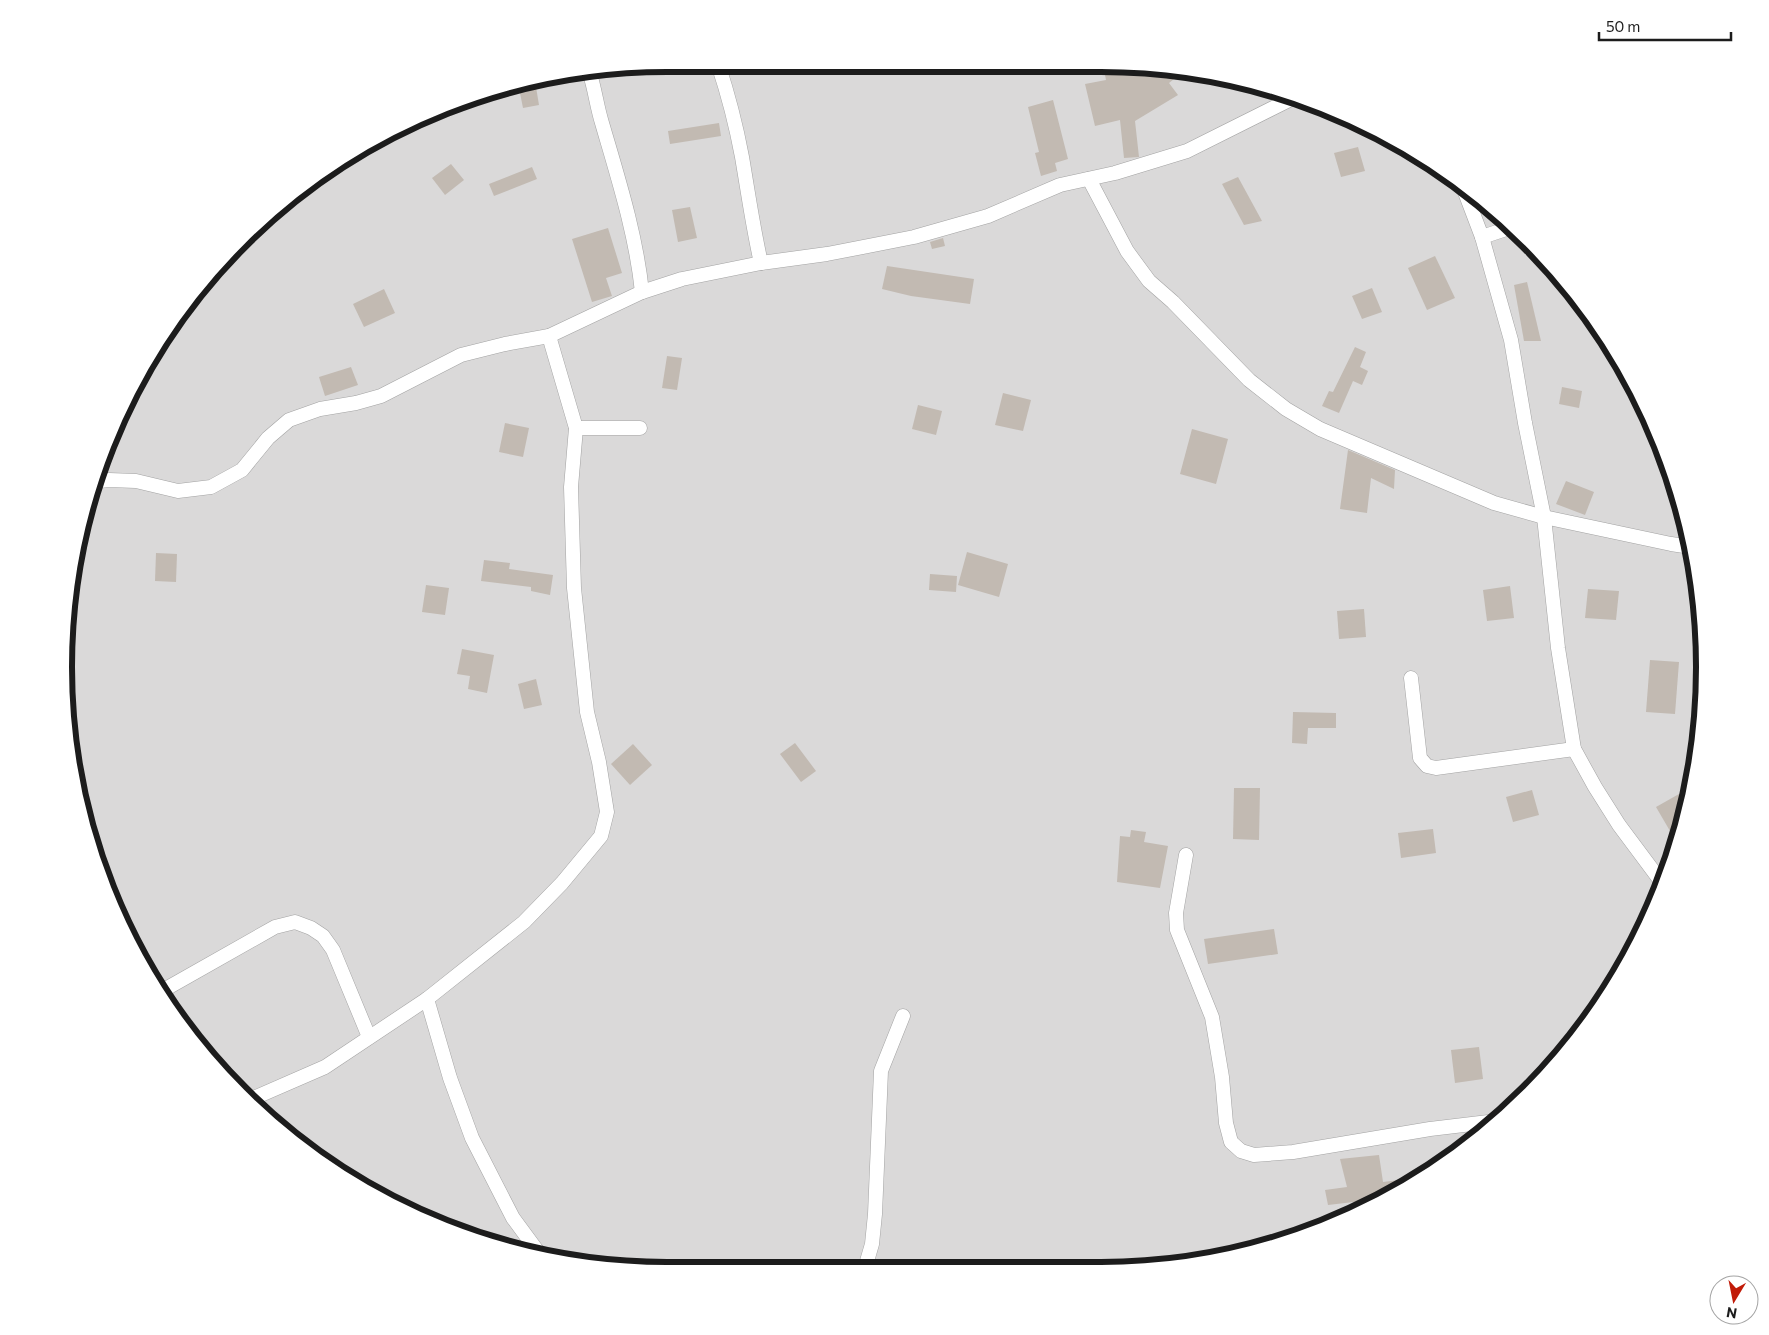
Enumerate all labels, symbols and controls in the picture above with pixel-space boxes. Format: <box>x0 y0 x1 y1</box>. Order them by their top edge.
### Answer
scale bar <box>1599 10 1732 42</box>
text: 50 m <box>1606 17 1640 35</box>
north arrow <box>1709 1275 1759 1325</box>
text: N <box>1725 1304 1738 1323</box>

